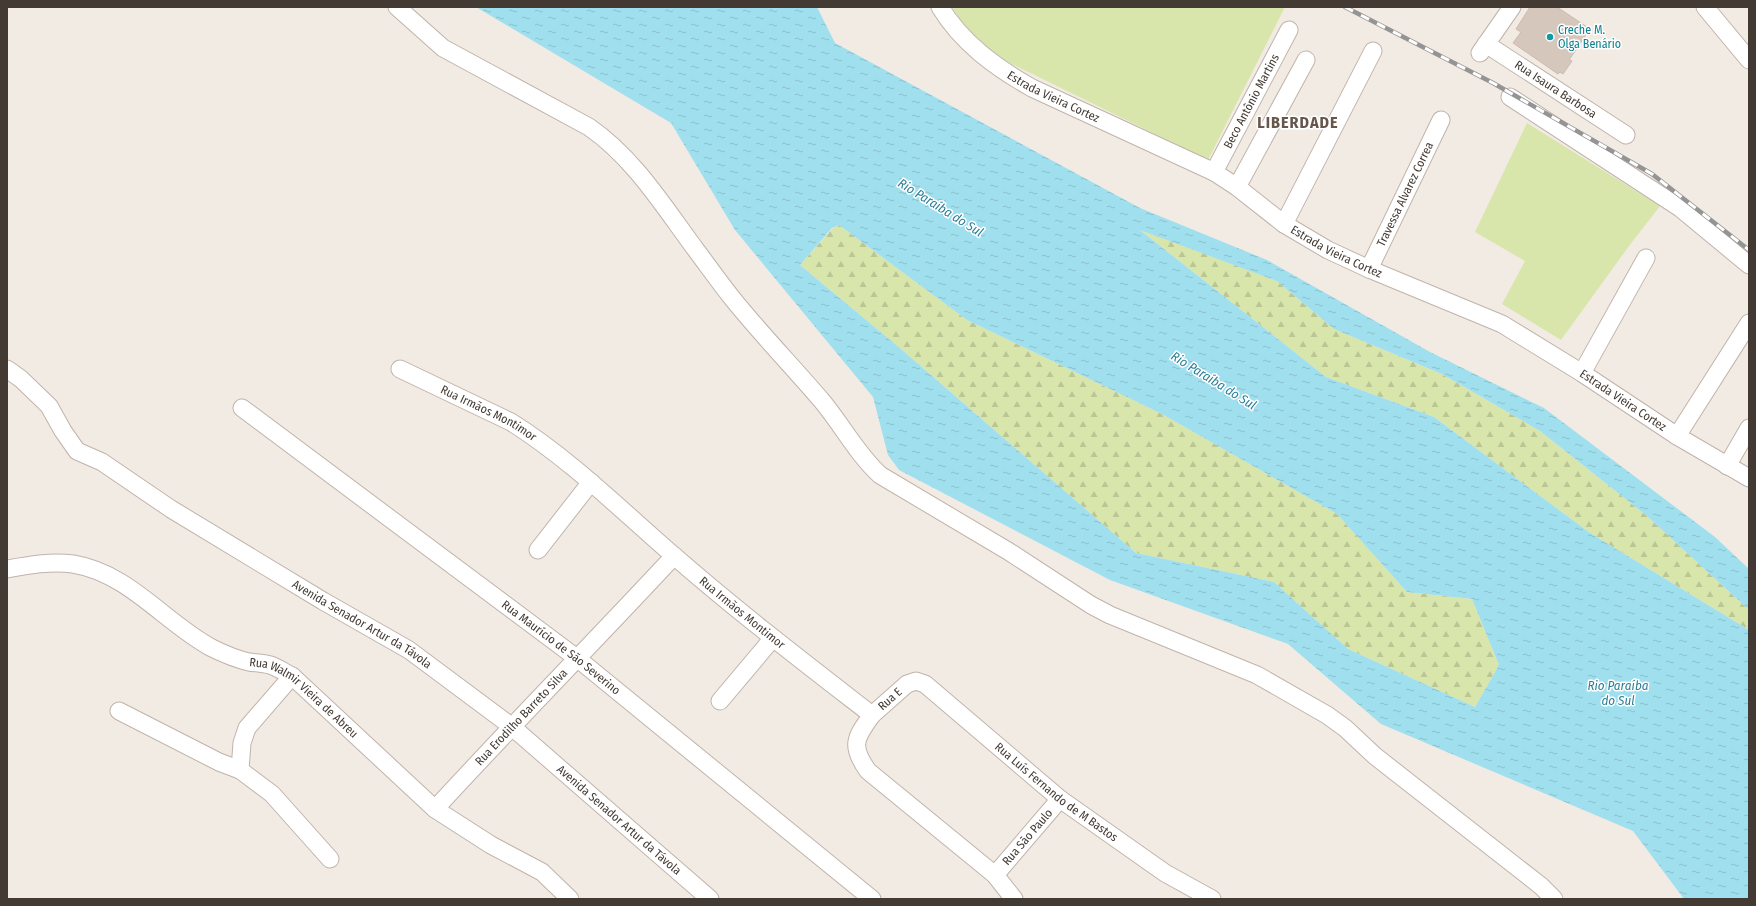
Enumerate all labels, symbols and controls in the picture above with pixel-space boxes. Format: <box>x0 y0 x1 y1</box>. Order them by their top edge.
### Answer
place label: Creche M. Olga Benário <box>1558 23 1621 51</box>
marker: Creche M. Olga Benário <box>1545 32 1555 42</box>
street label: Beco Antônio Martins <box>1221 52 1282 151</box>
street label: Rua Isaura Barbosa <box>1512 58 1599 121</box>
street label: Estrada Vieira Cortez <box>1005 68 1102 125</box>
district label: LIBERDADE <box>1257 113 1339 132</box>
street label: Travessa Alvarez Correa <box>1374 140 1436 249</box>
water label: Rio Paraíba do Sul <box>896 175 986 240</box>
street label: Estrada Vieira Cortez <box>1288 223 1384 281</box>
water label: Rio Paraíba do Sul <box>1169 348 1259 413</box>
street label: Estrada Vieira Cortez <box>1577 367 1669 434</box>
street label: Rua Irmãos Montimor <box>438 382 540 444</box>
street label: Rua Irmãos Montimor <box>697 574 789 652</box>
street label: Avenida Senador Artur da Távola <box>290 577 434 671</box>
street label: Rua Maurício de São Severino <box>499 598 623 698</box>
street label: Rua Walmir Vieira de Abreu <box>249 655 361 741</box>
street label: Rua Erodilho Barreto Silva <box>472 666 570 768</box>
water label: Rio Paraíba do Sul <box>1587 678 1649 708</box>
street label: Rua E <box>875 685 905 713</box>
street label: Rua Luís Fernando de M Bastos <box>992 740 1121 845</box>
street label: Avenida Senador Artur da Távola <box>554 762 684 878</box>
street label: Rua São Paulo <box>1000 806 1055 868</box>

